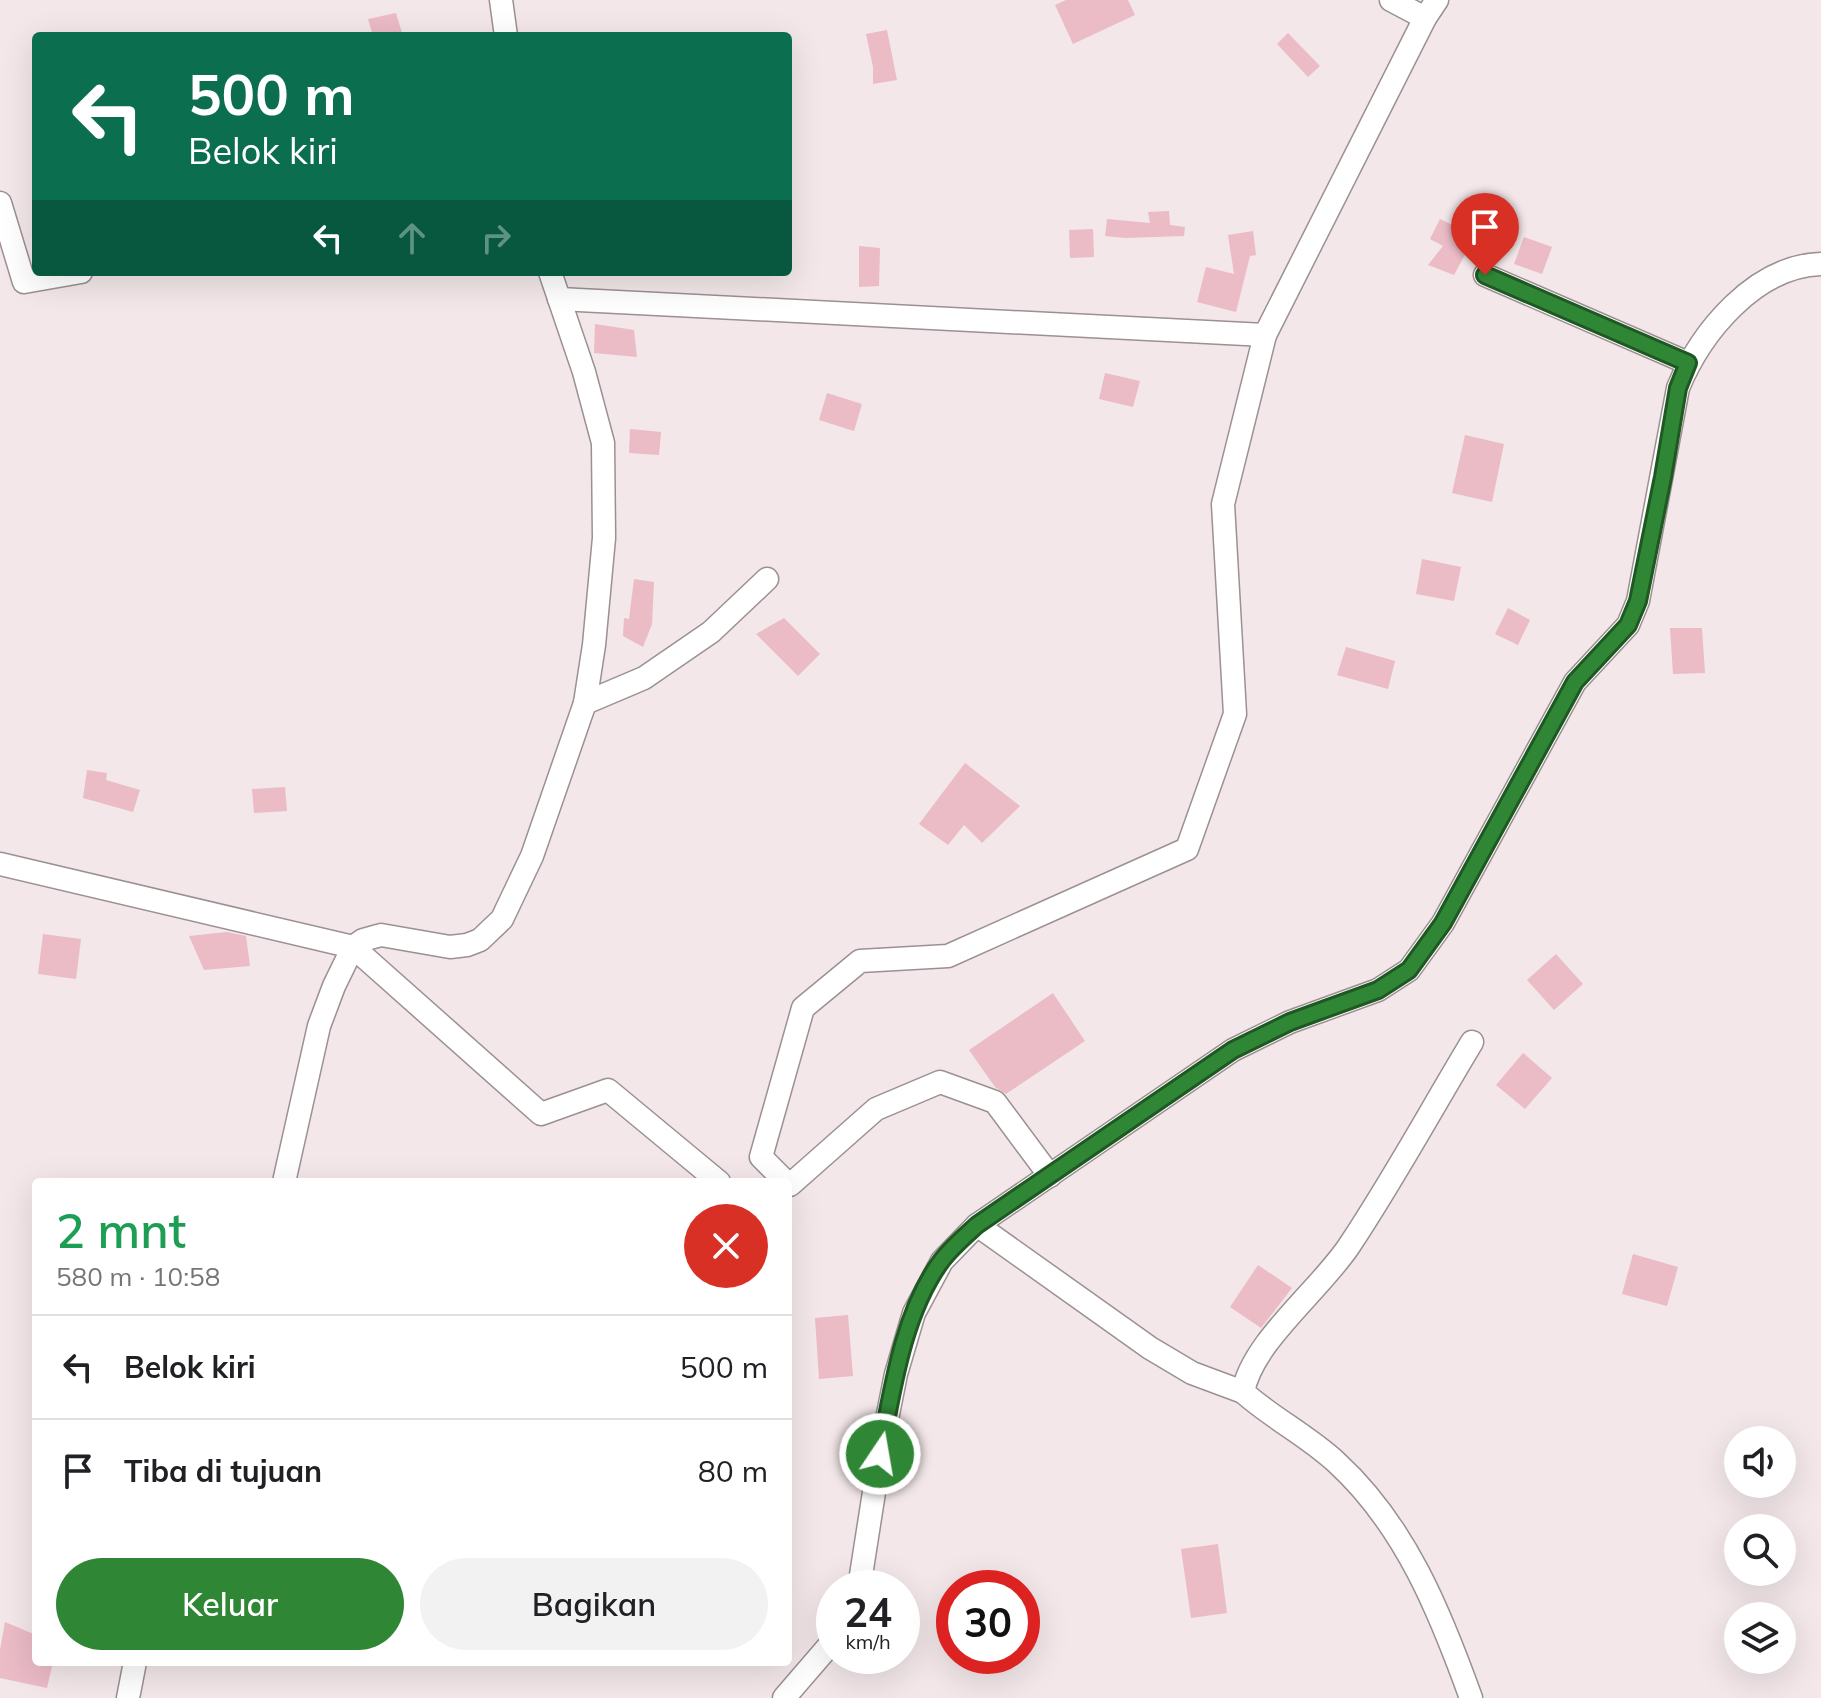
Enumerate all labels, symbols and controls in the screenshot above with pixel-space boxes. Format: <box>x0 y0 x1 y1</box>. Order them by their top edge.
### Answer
text: 500 m <box>188 59 355 129</box>
icon: left <box>56 64 160 168</box>
text: Belok kiri <box>188 128 338 173</box>
pin <box>1451 193 1519 275</box>
icon: arrive <box>1463 205 1507 249</box>
icon: left <box>306 216 350 260</box>
icon: ahead <box>390 216 434 260</box>
icon: right <box>474 216 518 260</box>
text: 2 mnt <box>56 1200 186 1260</box>
button: close <box>684 1204 768 1288</box>
text: 580 m · 10:58 <box>56 1260 220 1293</box>
icon: left <box>56 1345 100 1389</box>
text: Belok kiri <box>124 1348 256 1386</box>
text: 500 m <box>680 1348 768 1386</box>
position arrow <box>838 1412 922 1496</box>
map controls <box>1724 1426 1796 1674</box>
button: sound <box>1724 1426 1796 1498</box>
icon: arrive <box>56 1449 100 1493</box>
text: Tiba di tujuan <box>124 1452 322 1490</box>
text: 80 m <box>698 1452 768 1490</box>
button: search <box>1724 1514 1796 1586</box>
button: Keluar <box>56 1558 404 1650</box>
button: Bagikan <box>420 1558 768 1650</box>
speed limit sign: 30 <box>936 1570 1040 1674</box>
text: 24 <box>844 1587 892 1637</box>
button: layers <box>1724 1602 1796 1674</box>
text: km/h <box>845 1629 891 1654</box>

